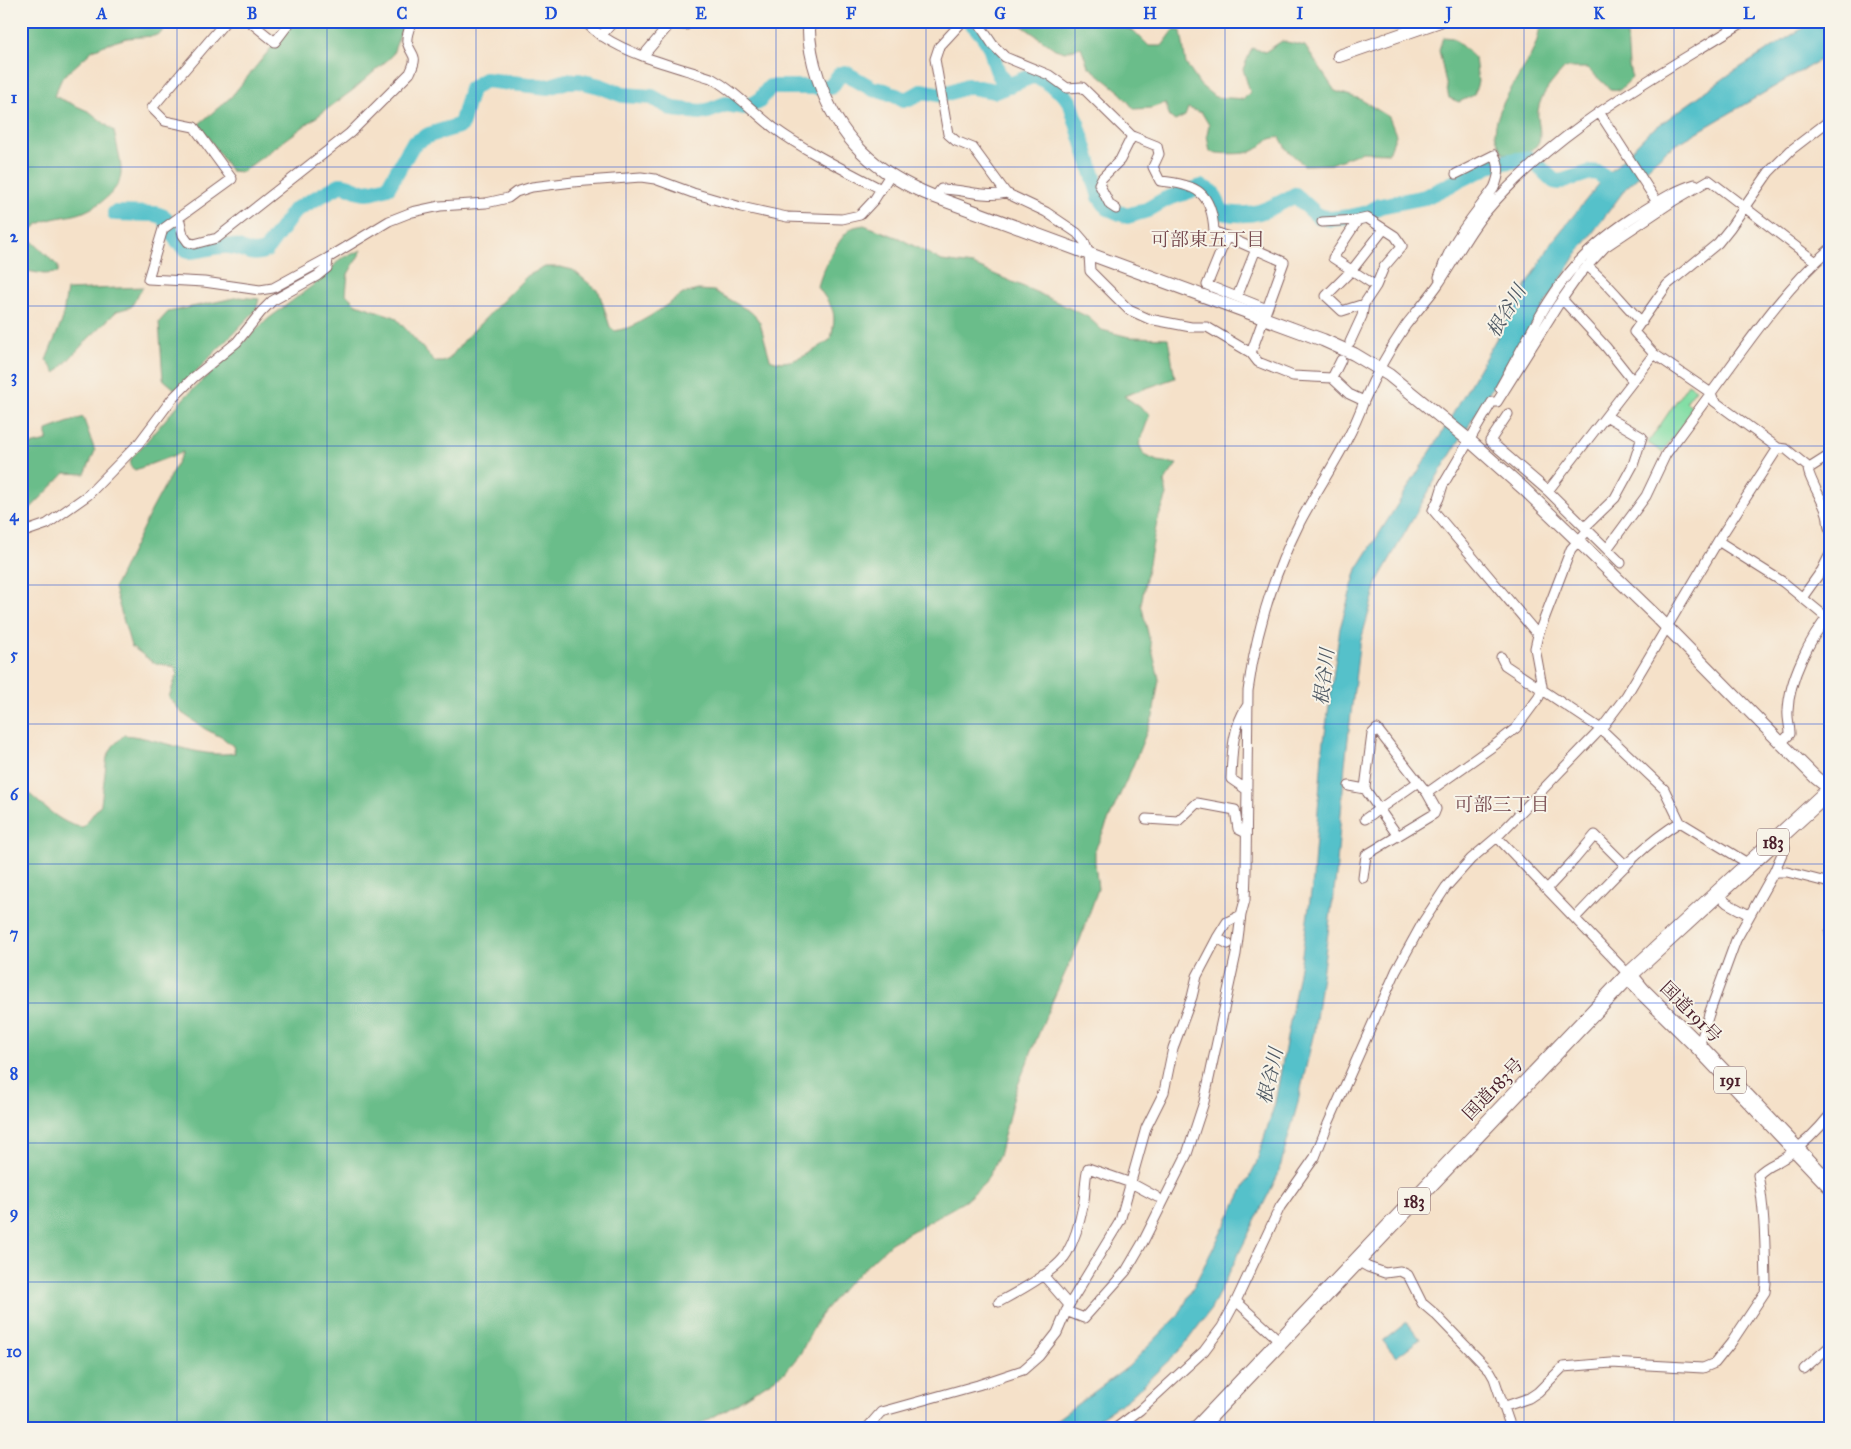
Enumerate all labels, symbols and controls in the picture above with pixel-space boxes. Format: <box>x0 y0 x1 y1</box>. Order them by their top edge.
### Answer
text: A <box>96 4 108 23</box>
text: B <box>247 4 257 23</box>
text: C <box>397 4 408 23</box>
text: D <box>545 4 558 23</box>
text: E <box>695 4 707 23</box>
text: F <box>846 4 857 23</box>
text: G <box>994 4 1006 23</box>
text: H <box>1143 4 1157 23</box>
text: I <box>1297 4 1304 23</box>
text: J <box>1444 4 1453 24</box>
text: K <box>1593 4 1605 23</box>
text: L <box>1743 4 1755 23</box>
text: 1 <box>11 88 18 107</box>
text: 2 <box>10 227 19 246</box>
district label: 可部東五丁目 <box>1151 228 1265 251</box>
water label: 根谷川 <box>1481 279 1532 341</box>
text: 3 <box>11 367 17 387</box>
text: 4 <box>10 506 20 526</box>
text: 5 <box>10 645 18 664</box>
water label: 根谷川 <box>1309 645 1339 707</box>
text: 6 <box>10 785 19 804</box>
district label: 可部三丁目 <box>1454 793 1550 816</box>
road number: 183 <box>1757 829 1789 856</box>
text: 7 <box>10 924 19 943</box>
street label: 国道191号 <box>1656 977 1726 1047</box>
water label: 根谷川 <box>1252 1044 1288 1106</box>
street label: 国道183号 <box>1458 1053 1528 1125</box>
text: 8 <box>10 1064 18 1083</box>
road number: 191 <box>1714 1066 1746 1094</box>
road number: 183 <box>1398 1188 1430 1214</box>
text: 9 <box>10 1203 18 1223</box>
text: 10 <box>6 1342 22 1361</box>

